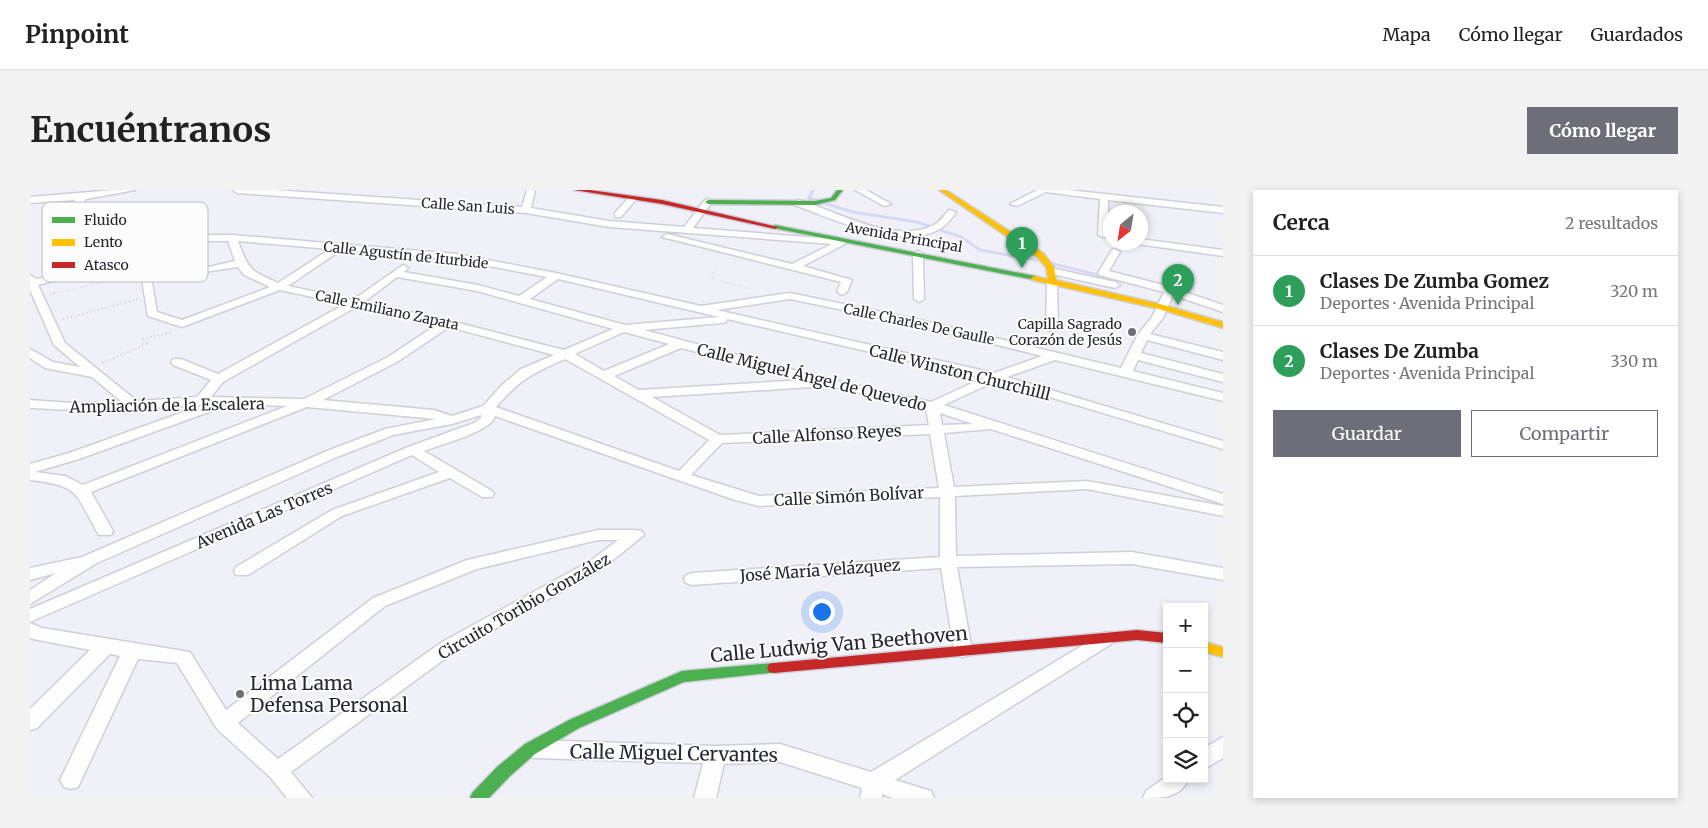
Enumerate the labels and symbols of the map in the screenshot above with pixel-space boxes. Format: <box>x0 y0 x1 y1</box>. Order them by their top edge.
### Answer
street label: Calle San Luis <box>421 194 515 218</box>
legend <box>42 202 208 282</box>
north arrow <box>1103 205 1148 250</box>
text: Fluido <box>84 211 127 229</box>
street label: Avenida Principal <box>843 218 965 256</box>
pin: 1 <box>1006 227 1038 268</box>
text: Lento <box>84 233 123 251</box>
street label: Calle Agustín de Iturbide <box>323 237 489 273</box>
text: Atasco <box>83 256 129 274</box>
pin: 2 <box>1162 264 1194 305</box>
street label: Calle Emiliano Zapata <box>314 286 461 334</box>
street label: Calle Charles De Gaulle <box>842 299 996 349</box>
place label: Capilla Sagrado Corazón de Jesús <box>1009 315 1122 349</box>
marker: Capilla Sagrado Corazón de Jesús <box>1126 326 1138 338</box>
street label: Calle Miguel Ángel de Quevedo <box>695 339 929 415</box>
street label: Calle Winston Churchilll <box>867 340 1053 404</box>
street label: Ampliación de la Escalera <box>68 393 265 417</box>
street label: Calle Alfonso Reyes <box>752 420 902 448</box>
street label: Avenida Las Torres <box>192 477 335 553</box>
street label: Calle Simón Bolívar <box>773 482 925 510</box>
street label: Circuito Toribio González <box>434 548 614 664</box>
street label: José María Velázquez <box>738 554 901 586</box>
your location <box>809 599 835 625</box>
street label: Calle Ludwig Van Beethoven <box>709 621 969 667</box>
place label: Lima Lama Defensa Personal <box>250 671 408 717</box>
marker: Lima Lama Defensa Personal <box>234 688 246 700</box>
street label: Calle Miguel Cervantes <box>570 739 778 767</box>

